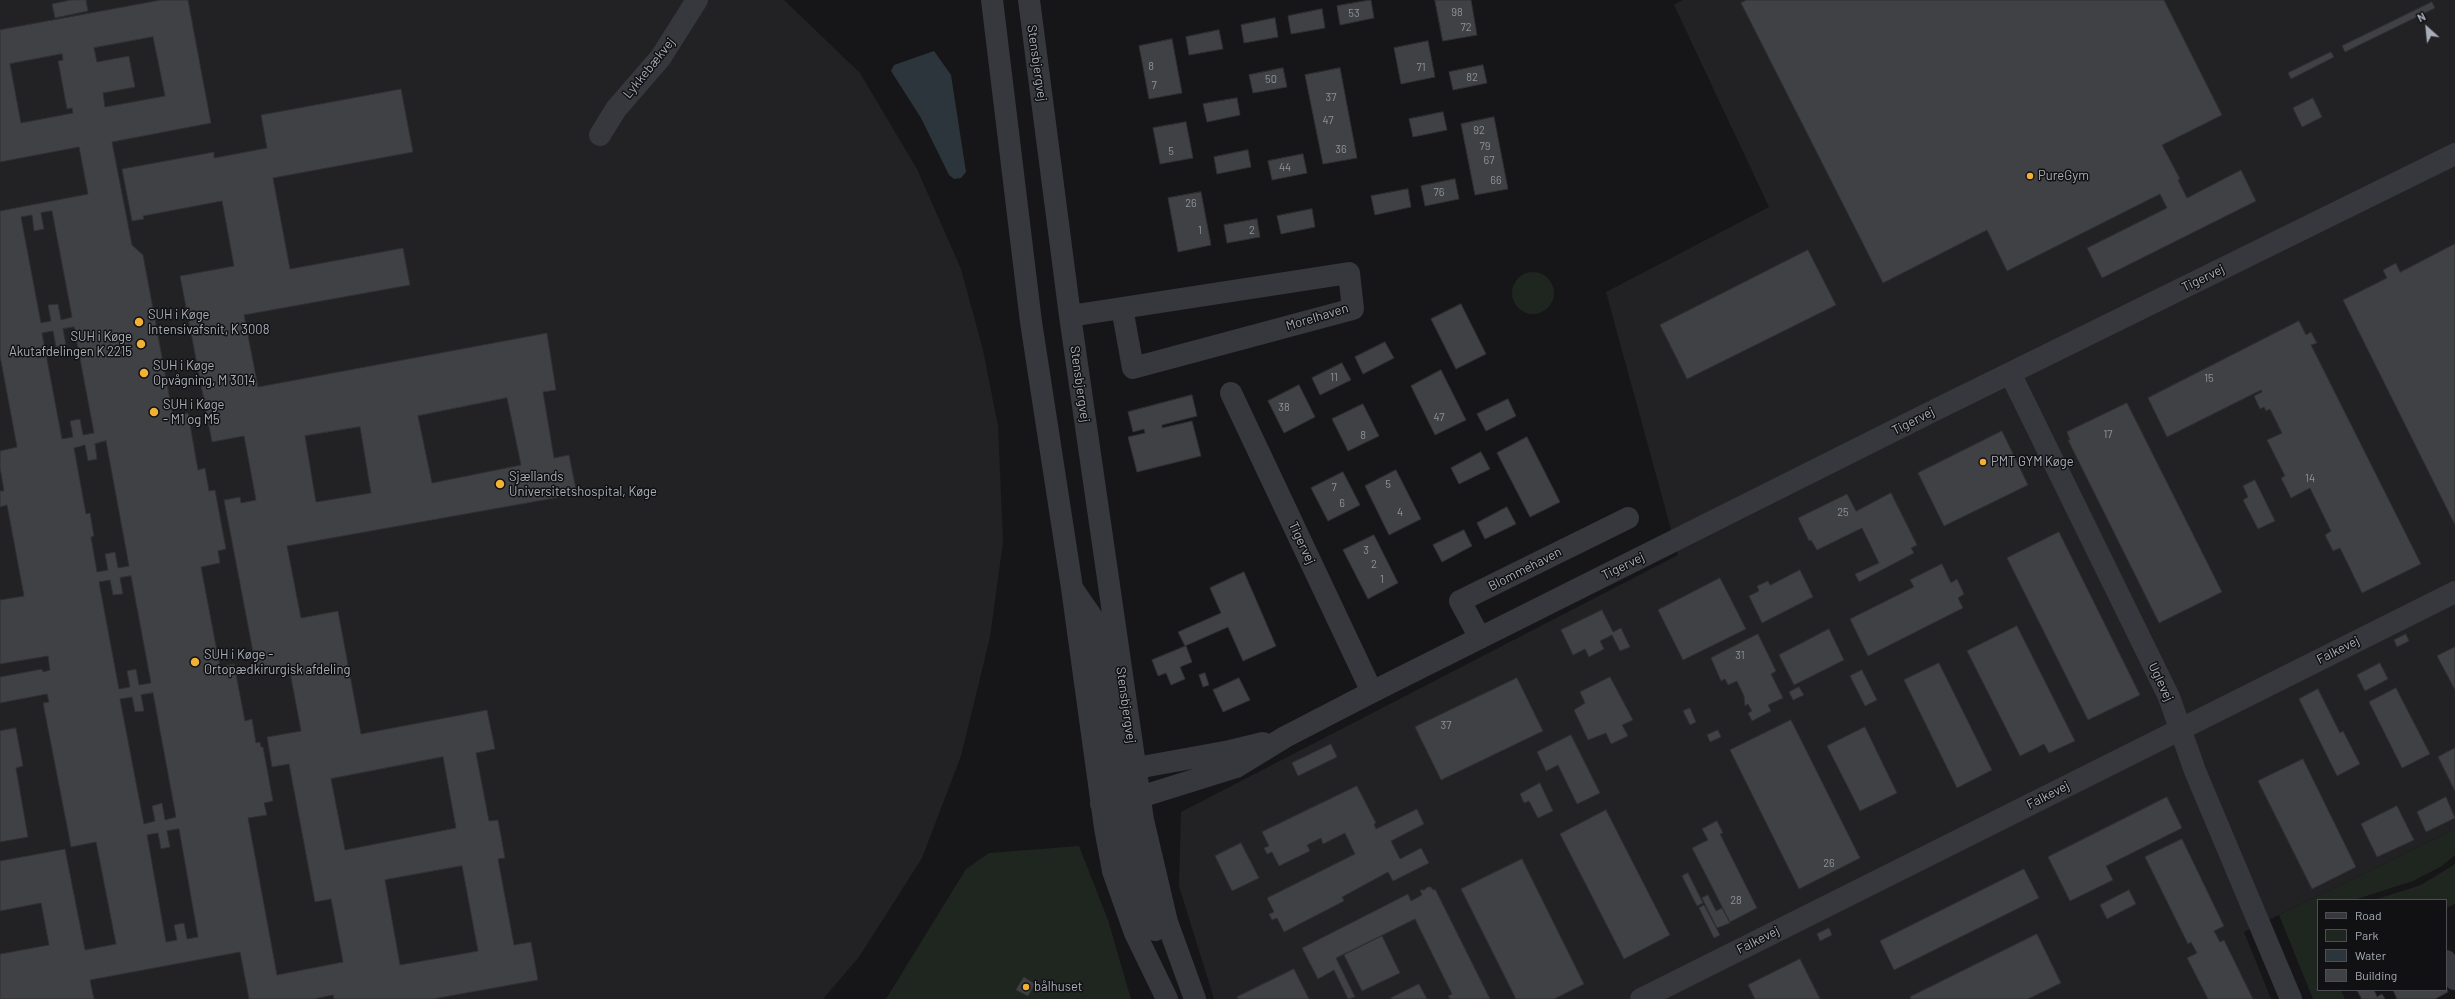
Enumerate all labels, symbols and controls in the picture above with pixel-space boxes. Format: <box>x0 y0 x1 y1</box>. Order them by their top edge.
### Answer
house number: 98 <box>1451 5 1463 19</box>
house number: 53 <box>1348 6 1360 20</box>
north arrow <box>2407 8 2447 48</box>
text: N <box>2415 9 2428 24</box>
house number: 72 <box>1460 20 1472 34</box>
street label: Stensbjergvej <box>1024 24 1050 102</box>
street label: Lykkebækvej <box>620 35 678 101</box>
house number: 8 <box>1148 59 1154 73</box>
house number: 71 <box>1416 60 1426 74</box>
house number: 82 <box>1466 70 1478 84</box>
house number: 50 <box>1265 72 1277 86</box>
house number: 7 <box>1151 78 1157 92</box>
house number: 37 <box>1326 90 1336 104</box>
house number: 47 <box>1323 113 1333 127</box>
house number: 92 <box>1473 123 1485 137</box>
house number: 79 <box>1480 139 1490 153</box>
house number: 36 <box>1335 142 1347 156</box>
house number: 5 <box>1168 144 1174 158</box>
house number: 67 <box>1484 153 1494 167</box>
house number: 44 <box>1279 160 1291 174</box>
place label: PureGym <box>2038 168 2089 184</box>
marker: PureGym <box>2025 171 2035 181</box>
house number: 66 <box>1490 173 1502 187</box>
house number: 76 <box>1434 185 1444 199</box>
house number: 26 <box>1185 196 1197 210</box>
house number: 1 <box>1198 223 1202 237</box>
house number: 2 <box>1249 223 1255 237</box>
street label: Tigervej <box>2179 261 2227 295</box>
street label: Morelhaven <box>1284 300 1350 334</box>
place label: SUH i Køge Intensivafsnit, K 3008 <box>148 307 269 338</box>
marker: SUH i Køge Intensivafsnit, K 3008 <box>133 316 145 328</box>
place label: SUH i Køge Akutafdelingen K 2215 <box>9 329 132 360</box>
marker: SUH i Køge Akutafdelingen K 2215 <box>135 338 147 350</box>
street label: Stensbjergvej <box>1067 345 1093 423</box>
place label: SUH i Køge Opvågning, M 3014 <box>153 358 255 389</box>
marker: SUH i Køge Opvågning, M 3014 <box>138 367 150 379</box>
house number: 11 <box>1330 370 1338 384</box>
house number: 15 <box>2204 371 2214 385</box>
place label: SUH i Køge - M1 og M5 <box>163 397 225 428</box>
house number: 38 <box>1278 400 1290 414</box>
street label: Tigervej <box>1889 404 1937 438</box>
marker: SUH i Køge - M1 og M5 <box>148 406 160 418</box>
house number: 47 <box>1434 410 1444 424</box>
house number: 17 <box>2103 427 2113 441</box>
house number: 8 <box>1360 428 1366 442</box>
place label: PMT GYM Køge <box>1991 454 2074 470</box>
marker: PMT GYM Køge <box>1978 457 1988 467</box>
place label: Sjællands Universitetshospital, Køge <box>509 469 657 500</box>
house number: 14 <box>2305 471 2315 485</box>
house number: 5 <box>1385 477 1391 491</box>
marker: Sjællands Universitetshospital, Køge <box>494 478 506 490</box>
house number: 7 <box>1331 480 1337 494</box>
house number: 6 <box>1339 496 1345 510</box>
house number: 4 <box>1397 505 1403 519</box>
house number: 25 <box>1837 505 1849 519</box>
street label: Tigervej <box>1285 519 1319 567</box>
house number: 3 <box>1363 543 1369 557</box>
street label: Blommehaven <box>1486 544 1564 594</box>
street label: Tigervej <box>1599 549 1647 583</box>
house number: 2 <box>1371 557 1377 571</box>
house number: 1 <box>1380 572 1384 586</box>
street label: Falkevej <box>2314 633 2362 667</box>
place label: SUH i Køge - Ortopædkirurgisk afdeling <box>204 647 350 678</box>
house number: 31 <box>1735 648 1745 662</box>
marker: SUH i Køge - Ortopædkirurgisk afdeling <box>189 656 201 668</box>
street label: Uglevej <box>2145 660 2177 704</box>
street label: Stensbjergvej <box>1113 666 1139 744</box>
house number: 37 <box>1441 718 1451 732</box>
street label: Falkevej <box>2024 778 2072 812</box>
house number: 26 <box>1823 856 1835 870</box>
house number: 28 <box>1730 893 1742 907</box>
legend <box>2317 899 2447 991</box>
text: Road <box>2355 908 2382 922</box>
street label: Falkevej <box>1734 923 1782 957</box>
text: Park <box>2355 928 2379 942</box>
text: Water <box>2355 948 2386 962</box>
text: Building <box>2355 968 2397 982</box>
place label: bålhuset <box>1034 979 1083 995</box>
marker: bålhuset <box>1021 982 1031 992</box>

